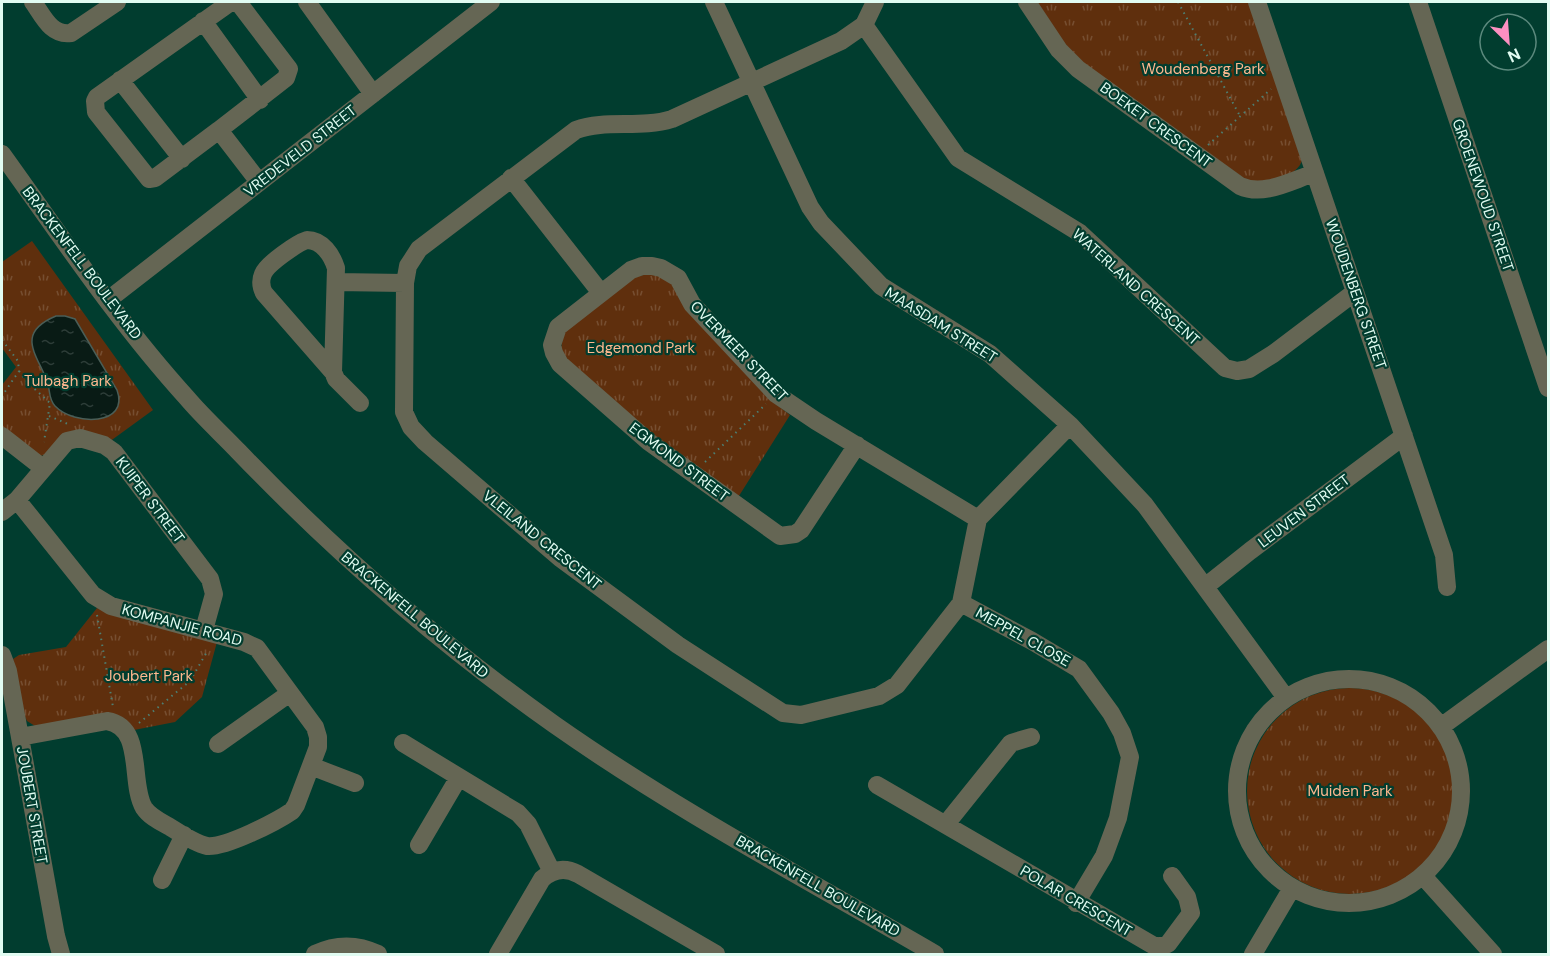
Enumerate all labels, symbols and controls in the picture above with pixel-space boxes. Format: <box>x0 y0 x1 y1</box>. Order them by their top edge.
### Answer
north arrow <box>1478 12 1538 72</box>
text: N <box>1504 43 1524 67</box>
park label: Woudenberg Park <box>1141 59 1265 79</box>
street label: BOEKET CRESCENT <box>1096 78 1216 172</box>
street label: VREDEVELD STREET <box>239 101 361 201</box>
street label: GROENEWOUD STREET <box>1447 116 1519 274</box>
street label: BRACKENFELL BOULEVARD <box>18 182 146 344</box>
street label: WOUDENBERG STREET <box>1321 216 1391 372</box>
street label: WATERLAND CRESCENT <box>1068 224 1204 350</box>
street label: MAASDAM STREET <box>881 282 1001 368</box>
street label: OVERMEER STREET <box>686 296 792 406</box>
park label: Edgemond Park <box>587 338 696 358</box>
park label: Tulbagh Park <box>24 371 112 391</box>
street label: EGMOND STREET <box>625 418 733 506</box>
street label: KUIPER STREET <box>111 453 189 547</box>
street label: LEUVEN STREET <box>1254 470 1354 552</box>
street label: VLEILAND CRESCENT <box>478 486 606 594</box>
street label: BRACKENFELL BOULEVARD <box>337 547 493 683</box>
street label: KOMPANJIE ROAD <box>120 599 244 651</box>
street label: MEPPEL CLOSE <box>972 603 1074 671</box>
park label: Joubert Park <box>105 666 193 686</box>
street label: JOUBERT STREET <box>12 745 52 865</box>
park label: Muiden Park <box>1308 781 1393 801</box>
street label: BRACKENFELL BOULEVARD <box>732 831 904 941</box>
street label: POLAR CRESCENT <box>1016 861 1136 941</box>

